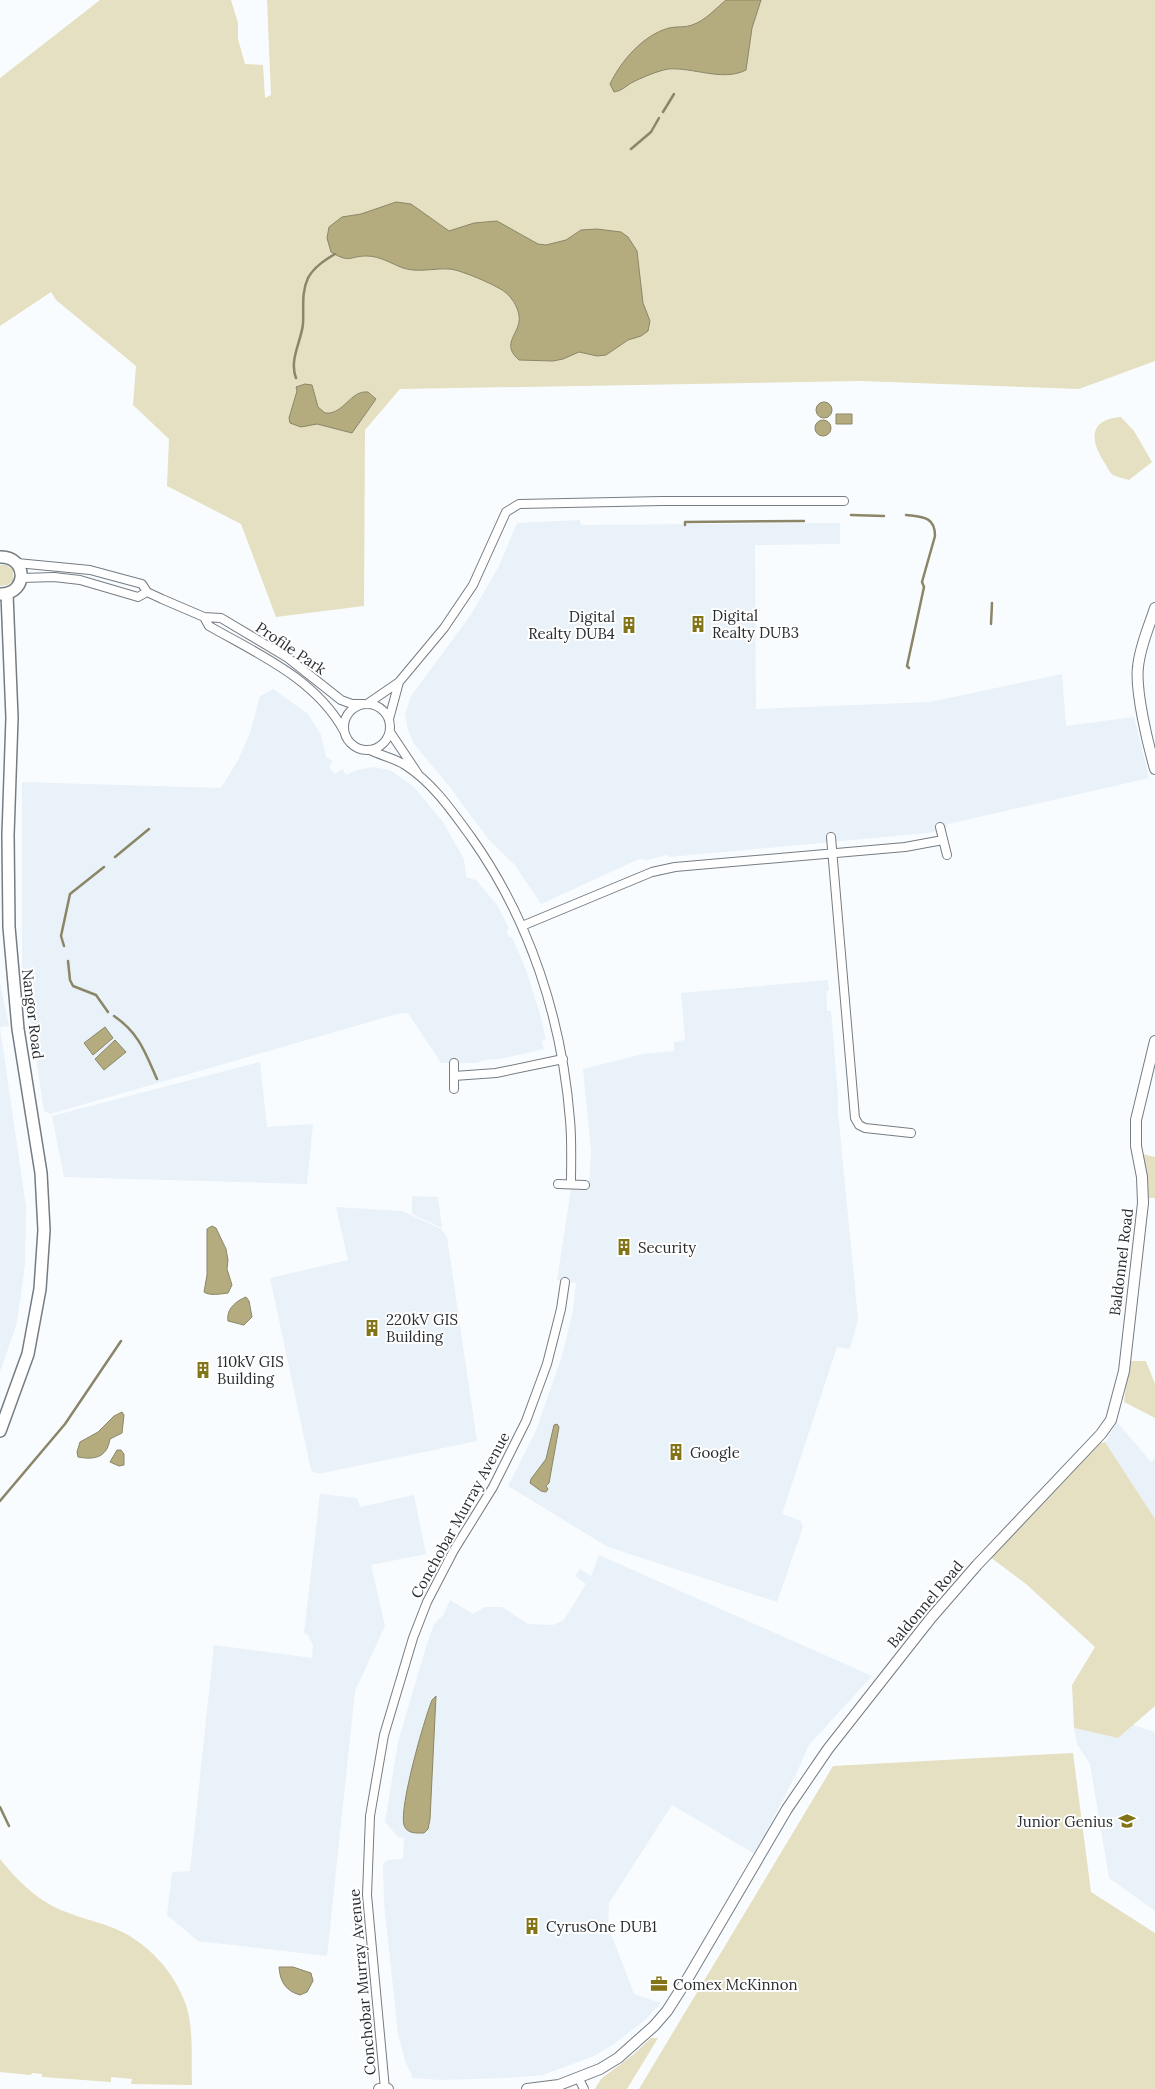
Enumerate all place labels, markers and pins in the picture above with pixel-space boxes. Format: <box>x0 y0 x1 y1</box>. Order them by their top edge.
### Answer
place label: Digital Realty DUB3 <box>712 606 799 642</box>
place label: Digital Realty DUB4 <box>528 607 615 643</box>
building icon: Digital Realty DUB3 <box>688 614 708 634</box>
building icon: Digital Realty DUB4 <box>619 615 639 635</box>
building icon: Security <box>614 1237 634 1257</box>
place label: Security <box>638 1238 696 1257</box>
place label: 220kV GIS Building <box>386 1310 458 1346</box>
building icon: 220kV GIS Building <box>362 1318 382 1338</box>
place label: 110kV GIS Building <box>217 1352 284 1388</box>
building icon: 110kV GIS Building <box>193 1360 213 1380</box>
building icon: Google <box>666 1442 686 1462</box>
place label: Google <box>690 1443 740 1462</box>
school or university icon: Junior Genius <box>1117 1811 1137 1831</box>
place label: Junior Genius <box>1016 1812 1113 1831</box>
building icon: CyrusOne DUB1 <box>522 1916 542 1936</box>
place label: CyrusOne DUB1 <box>546 1917 657 1936</box>
office icon: Comex McKinnon <box>649 1974 669 1994</box>
place label: Comex McKinnon <box>673 1975 798 1994</box>

